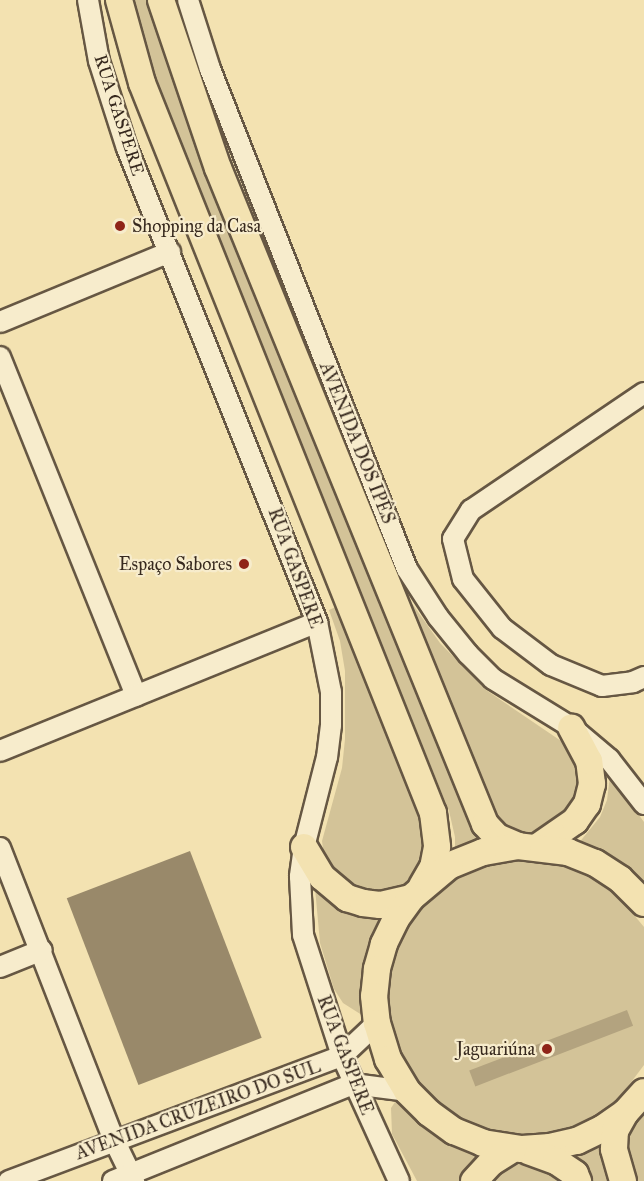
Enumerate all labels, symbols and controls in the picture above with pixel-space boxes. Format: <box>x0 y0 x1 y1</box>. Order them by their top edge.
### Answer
street label: RUA GASPERE <box>89 52 149 178</box>
place label: Shopping da Casa <box>132 215 261 237</box>
marker: Shopping da Casa <box>113 219 127 233</box>
street label: AVENIDA DOS IPÊS <box>315 359 399 527</box>
street label: RUA GASPERE <box>263 505 327 631</box>
place label: Espaço Sabores <box>119 553 232 575</box>
marker: Espaço Sabores <box>237 557 251 571</box>
street label: RUA GASPERE <box>312 992 378 1118</box>
place label: Jaguariúna <box>456 1038 535 1060</box>
marker: Jaguariúna <box>540 1042 554 1056</box>
street label: AVENIDA CRUZEIRO DO SUL <box>73 1056 323 1164</box>

